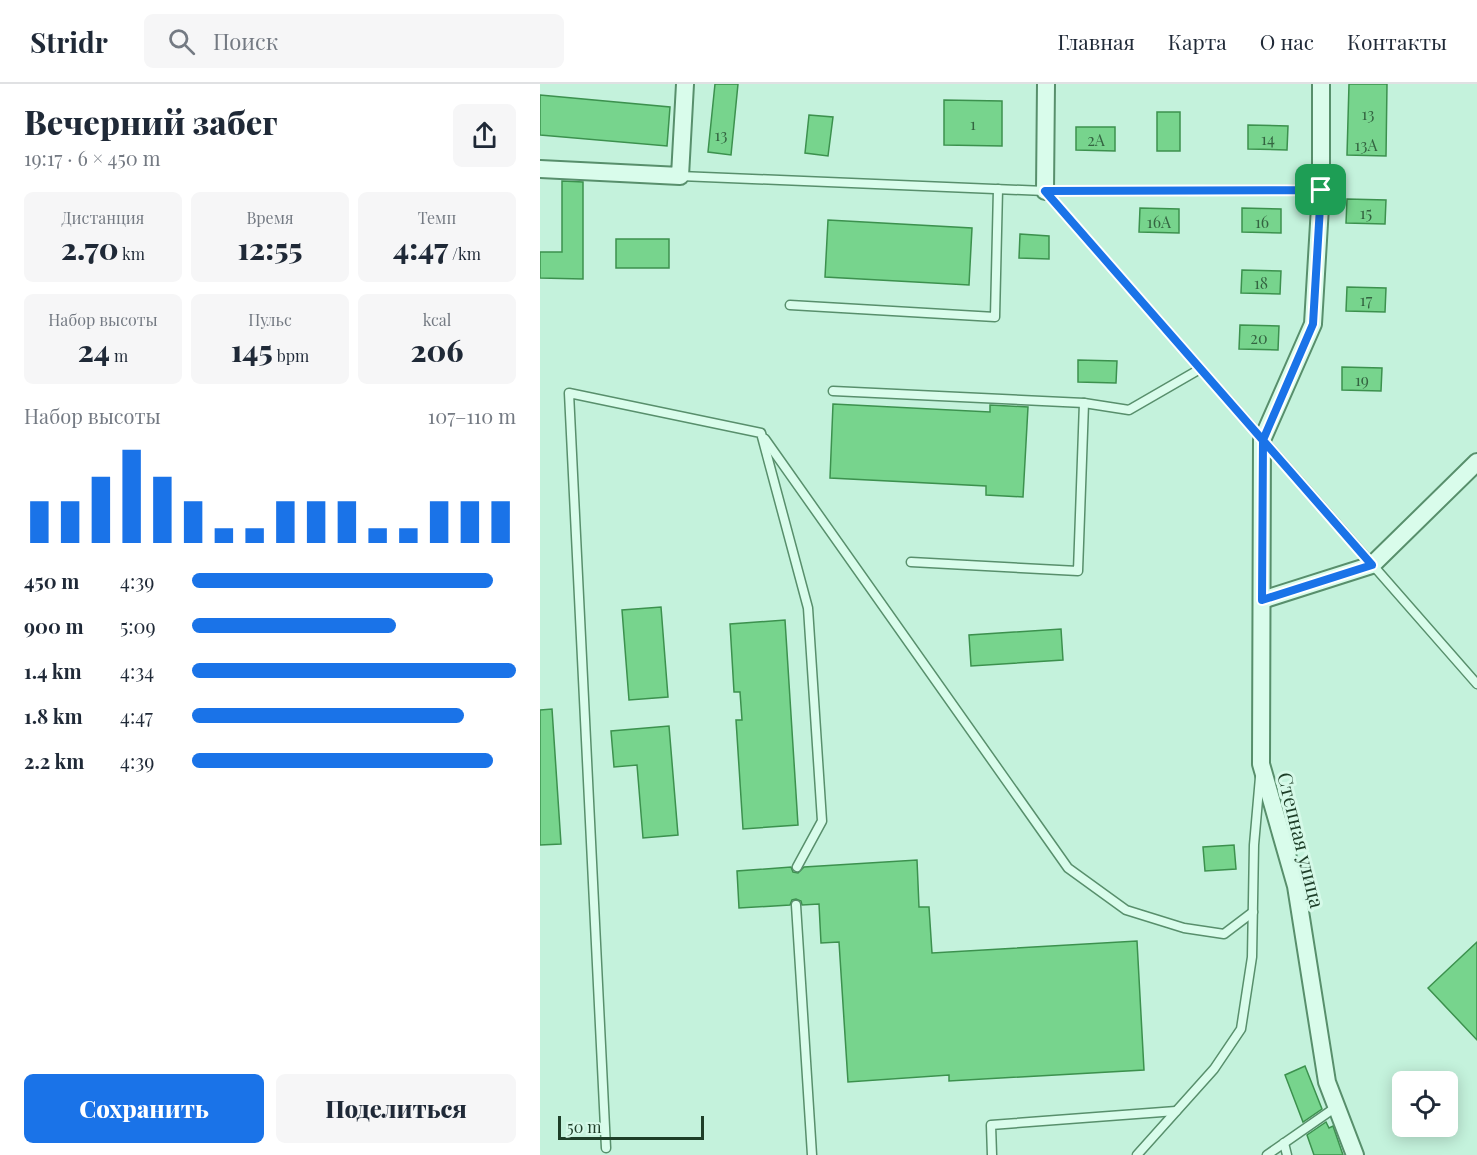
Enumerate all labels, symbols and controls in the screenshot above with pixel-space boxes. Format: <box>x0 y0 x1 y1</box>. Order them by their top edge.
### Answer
search box <box>144 14 564 68</box>
text: Stridr <box>30 23 108 60</box>
icon: search <box>165 25 198 58</box>
text: Поиск <box>213 26 278 56</box>
text: Главная <box>1057 27 1135 55</box>
text: Карта <box>1168 27 1227 55</box>
text: О нас <box>1260 27 1314 55</box>
text: Контакты <box>1347 27 1447 55</box>
text: Вечерний забег <box>24 99 278 143</box>
house number: 13 <box>1362 103 1374 124</box>
button: share <box>453 104 516 167</box>
house number: 1 <box>970 113 976 134</box>
house number: 13 <box>715 124 727 145</box>
house number: 14 <box>1261 128 1275 149</box>
house number: 2А <box>1087 129 1106 150</box>
house number: 13А <box>1355 134 1378 155</box>
text: 19:17 · 6 × 450 m <box>24 144 160 171</box>
pin <box>1295 164 1346 215</box>
icon: arrive <box>1304 173 1337 206</box>
house number: 15 <box>1360 202 1372 223</box>
text: Дистанция <box>62 207 144 228</box>
text: Время <box>246 207 294 228</box>
text: Темп <box>418 207 456 228</box>
house number: 16А <box>1147 211 1172 232</box>
house number: 16 <box>1255 211 1269 232</box>
text: 2.70 <box>61 228 119 268</box>
text: 12:55 <box>237 228 303 268</box>
text: 4:47 <box>393 228 448 268</box>
text: km <box>119 243 145 264</box>
text: /km <box>448 243 481 264</box>
house number: 18 <box>1254 272 1268 293</box>
house number: 17 <box>1360 289 1373 310</box>
text: Набор высоты <box>48 309 158 330</box>
text: Пульс <box>248 309 292 330</box>
text: kcal <box>423 309 451 330</box>
house number: 20 <box>1250 327 1268 348</box>
text: 24 <box>78 330 110 370</box>
text: 145 <box>231 330 273 370</box>
text: 206 <box>410 330 464 370</box>
text: m <box>110 345 128 366</box>
text: bpm <box>273 345 309 366</box>
house number: 19 <box>1355 369 1369 390</box>
text: Набор высоты <box>24 402 161 429</box>
text: 107–110 m <box>428 402 516 429</box>
text: 450 m <box>24 567 79 594</box>
text: 4:39 <box>120 567 154 594</box>
text: 900 m <box>24 612 84 639</box>
text: 5:09 <box>120 612 156 639</box>
text: 1.4 km <box>24 657 82 684</box>
text: 4:34 <box>120 657 154 684</box>
text: 1.8 km <box>24 702 83 729</box>
text: 4:47 <box>120 702 153 729</box>
text: 2.2 km <box>24 747 84 774</box>
text: 4:39 <box>120 747 154 774</box>
street label: Степная улица <box>1272 769 1332 911</box>
map controls <box>1392 1071 1458 1137</box>
button: locate <box>1392 1071 1458 1137</box>
button: Сохранить <box>24 1074 264 1143</box>
button: Поделиться <box>276 1074 516 1143</box>
scale bar <box>558 1113 704 1140</box>
text: 50 m <box>567 1116 601 1137</box>

